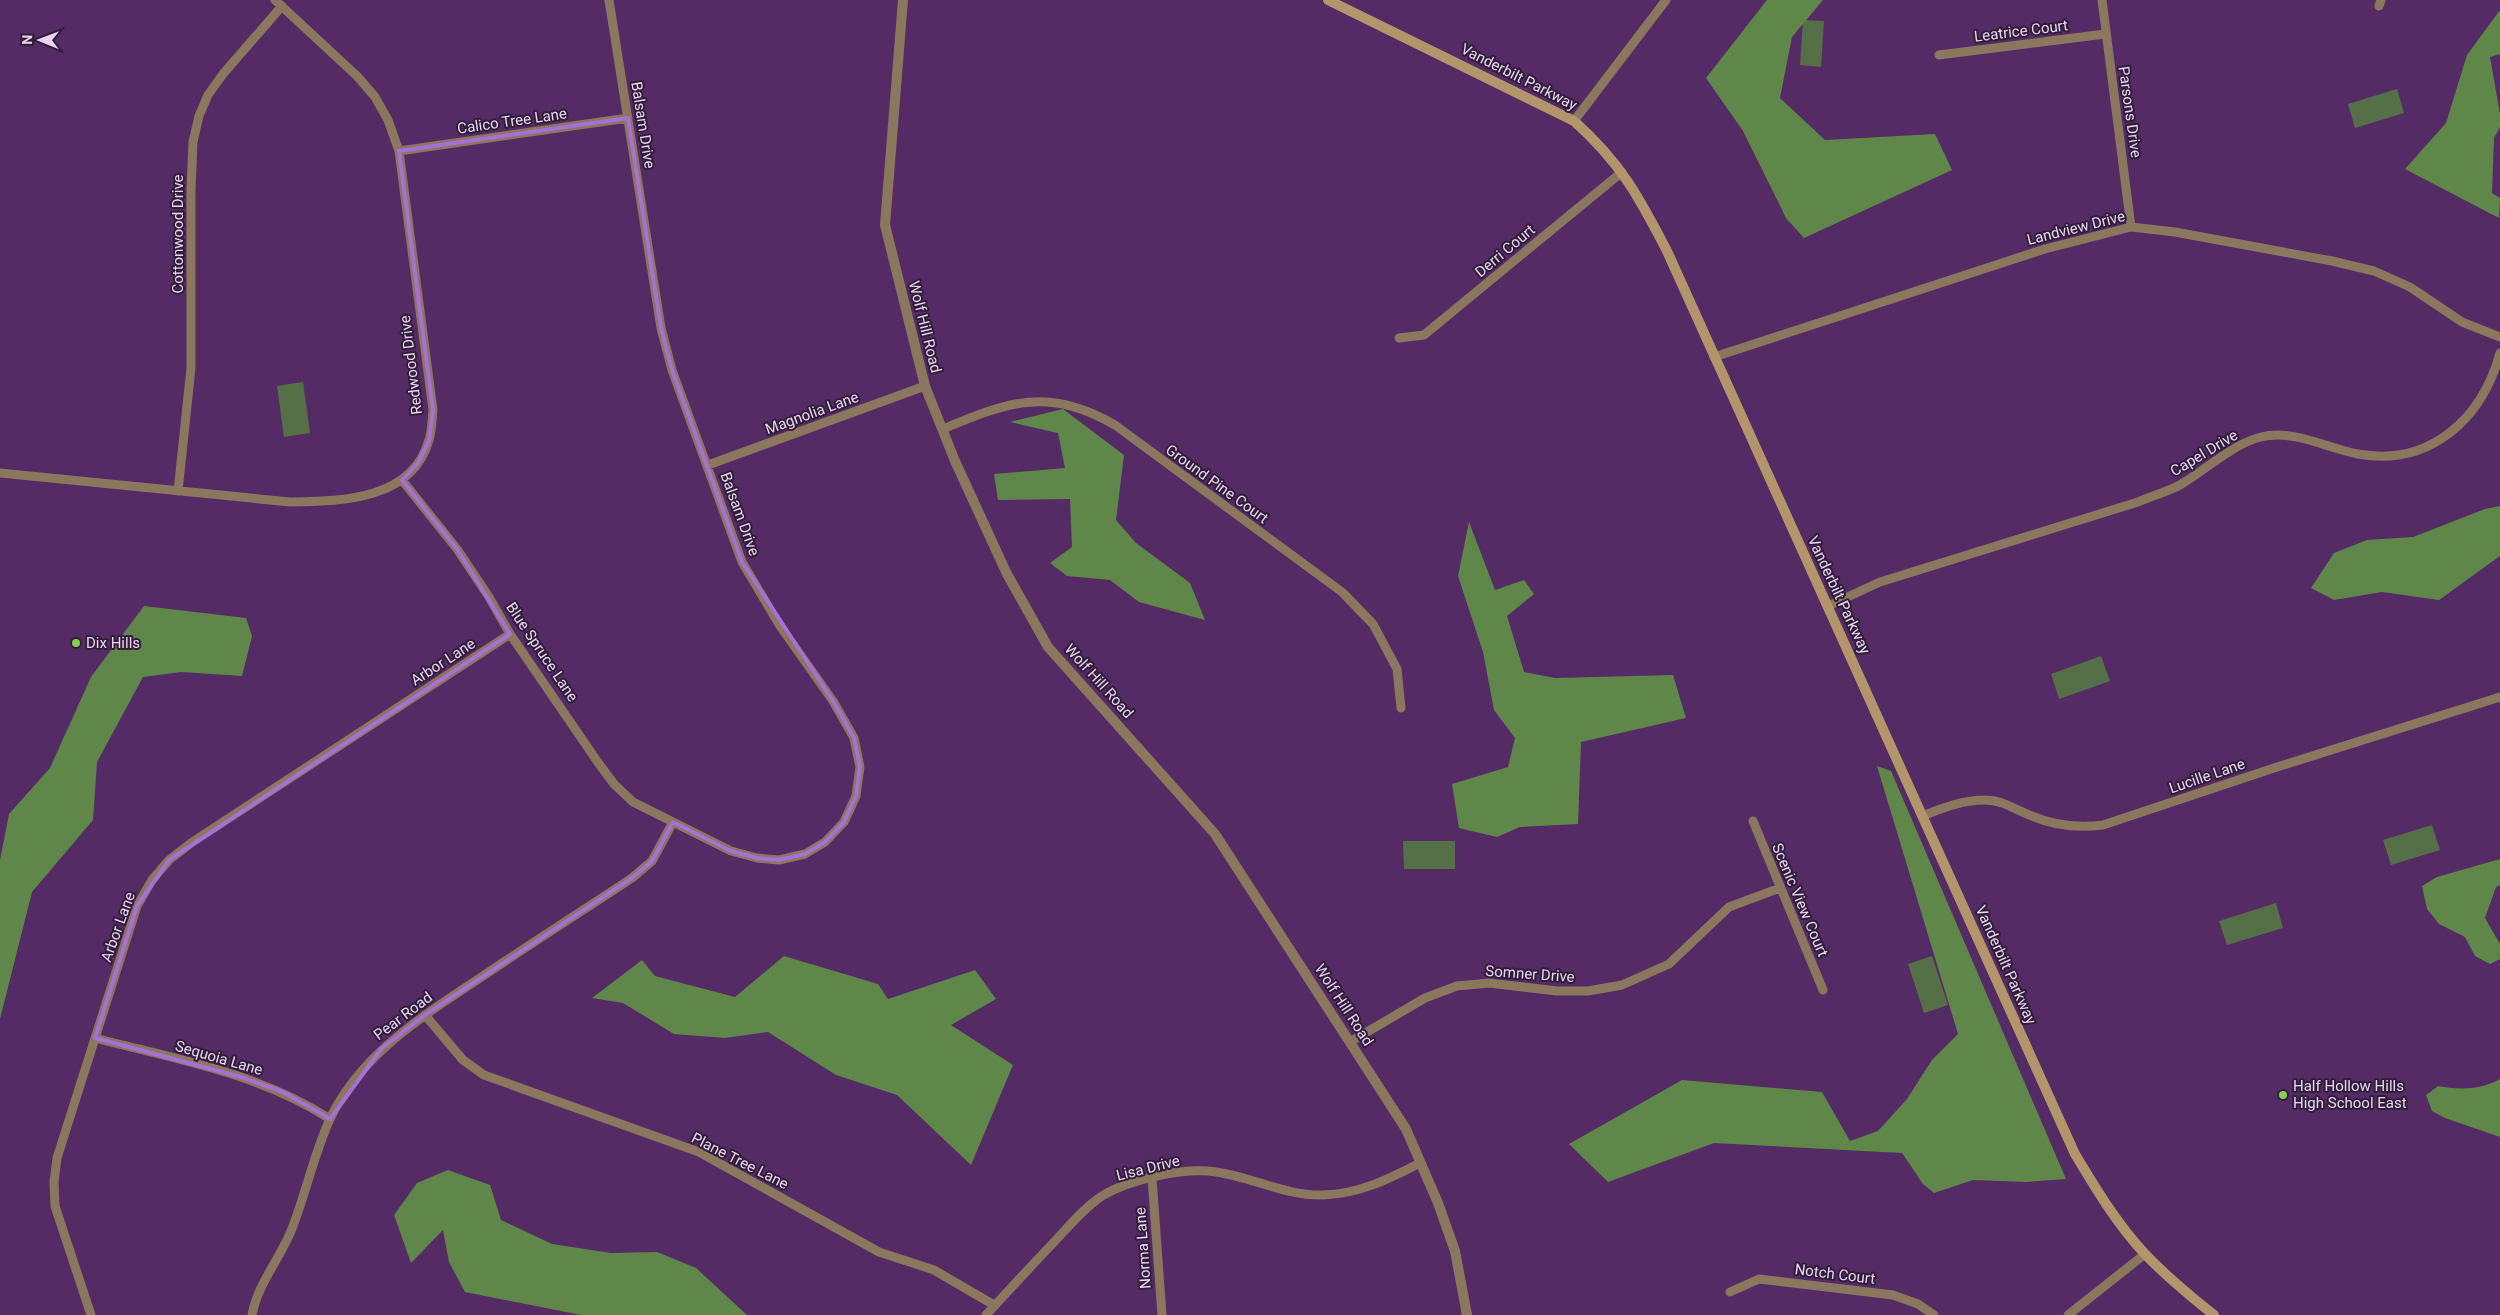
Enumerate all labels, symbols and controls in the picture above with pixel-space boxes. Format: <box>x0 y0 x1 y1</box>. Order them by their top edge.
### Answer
north arrow <box>15 15 65 65</box>
street label: Leatrice Court <box>1973 16 2069 46</box>
text: N <box>19 35 35 45</box>
street label: Vanderbilt Parkway <box>1458 40 1580 114</box>
street label: Parsons Drive <box>2115 65 2145 159</box>
street label: Balsam Drive <box>627 80 659 170</box>
street label: Calico Tree Lane <box>456 104 568 138</box>
street label: Cottonwood Drive <box>169 174 187 294</box>
street label: Landview Drive <box>2025 207 2127 249</box>
street label: Derri Court <box>1472 221 1539 281</box>
street label: Wolf Hill Road <box>905 279 945 375</box>
street label: Redwood Drive <box>396 314 426 416</box>
street label: Magnolia Lane <box>763 388 861 438</box>
street label: Capel Drive <box>2167 426 2241 480</box>
street label: Ground Pine Court <box>1162 441 1272 527</box>
street label: Balsam Drive <box>717 470 763 558</box>
street label: Vanderbilt Parkway <box>1804 533 1874 657</box>
street label: Blue Spruce Lane <box>502 599 582 705</box>
place label: Dix Hills <box>86 634 140 652</box>
street label: Arbor Lane <box>407 635 479 689</box>
marker: Dix Hills <box>70 637 82 649</box>
street label: Wolf Hill Road <box>1061 640 1137 722</box>
street label: Lucille Lane <box>2167 755 2247 797</box>
street label: Scenic View Court <box>1768 841 1832 959</box>
street label: Arbor Lane <box>97 890 139 964</box>
street label: Vanderbilt Parkway <box>1972 903 2040 1027</box>
street label: Wolf Hill Road <box>1311 961 1377 1049</box>
street label: Somner Drive <box>1485 962 1575 986</box>
street label: Pear Road <box>370 988 436 1044</box>
street label: Sequoia Lane <box>173 1037 265 1079</box>
place label: Half Hollow Hills High School East <box>2293 1077 2407 1112</box>
marker: Half Hollow Hills High School East <box>2277 1089 2289 1101</box>
street label: Plane Tree Lane <box>689 1129 792 1193</box>
street label: Lisa Drive <box>1114 1151 1182 1185</box>
street label: Norma Lane <box>1131 1207 1155 1289</box>
street label: Notch Court <box>1794 1260 1876 1288</box>

